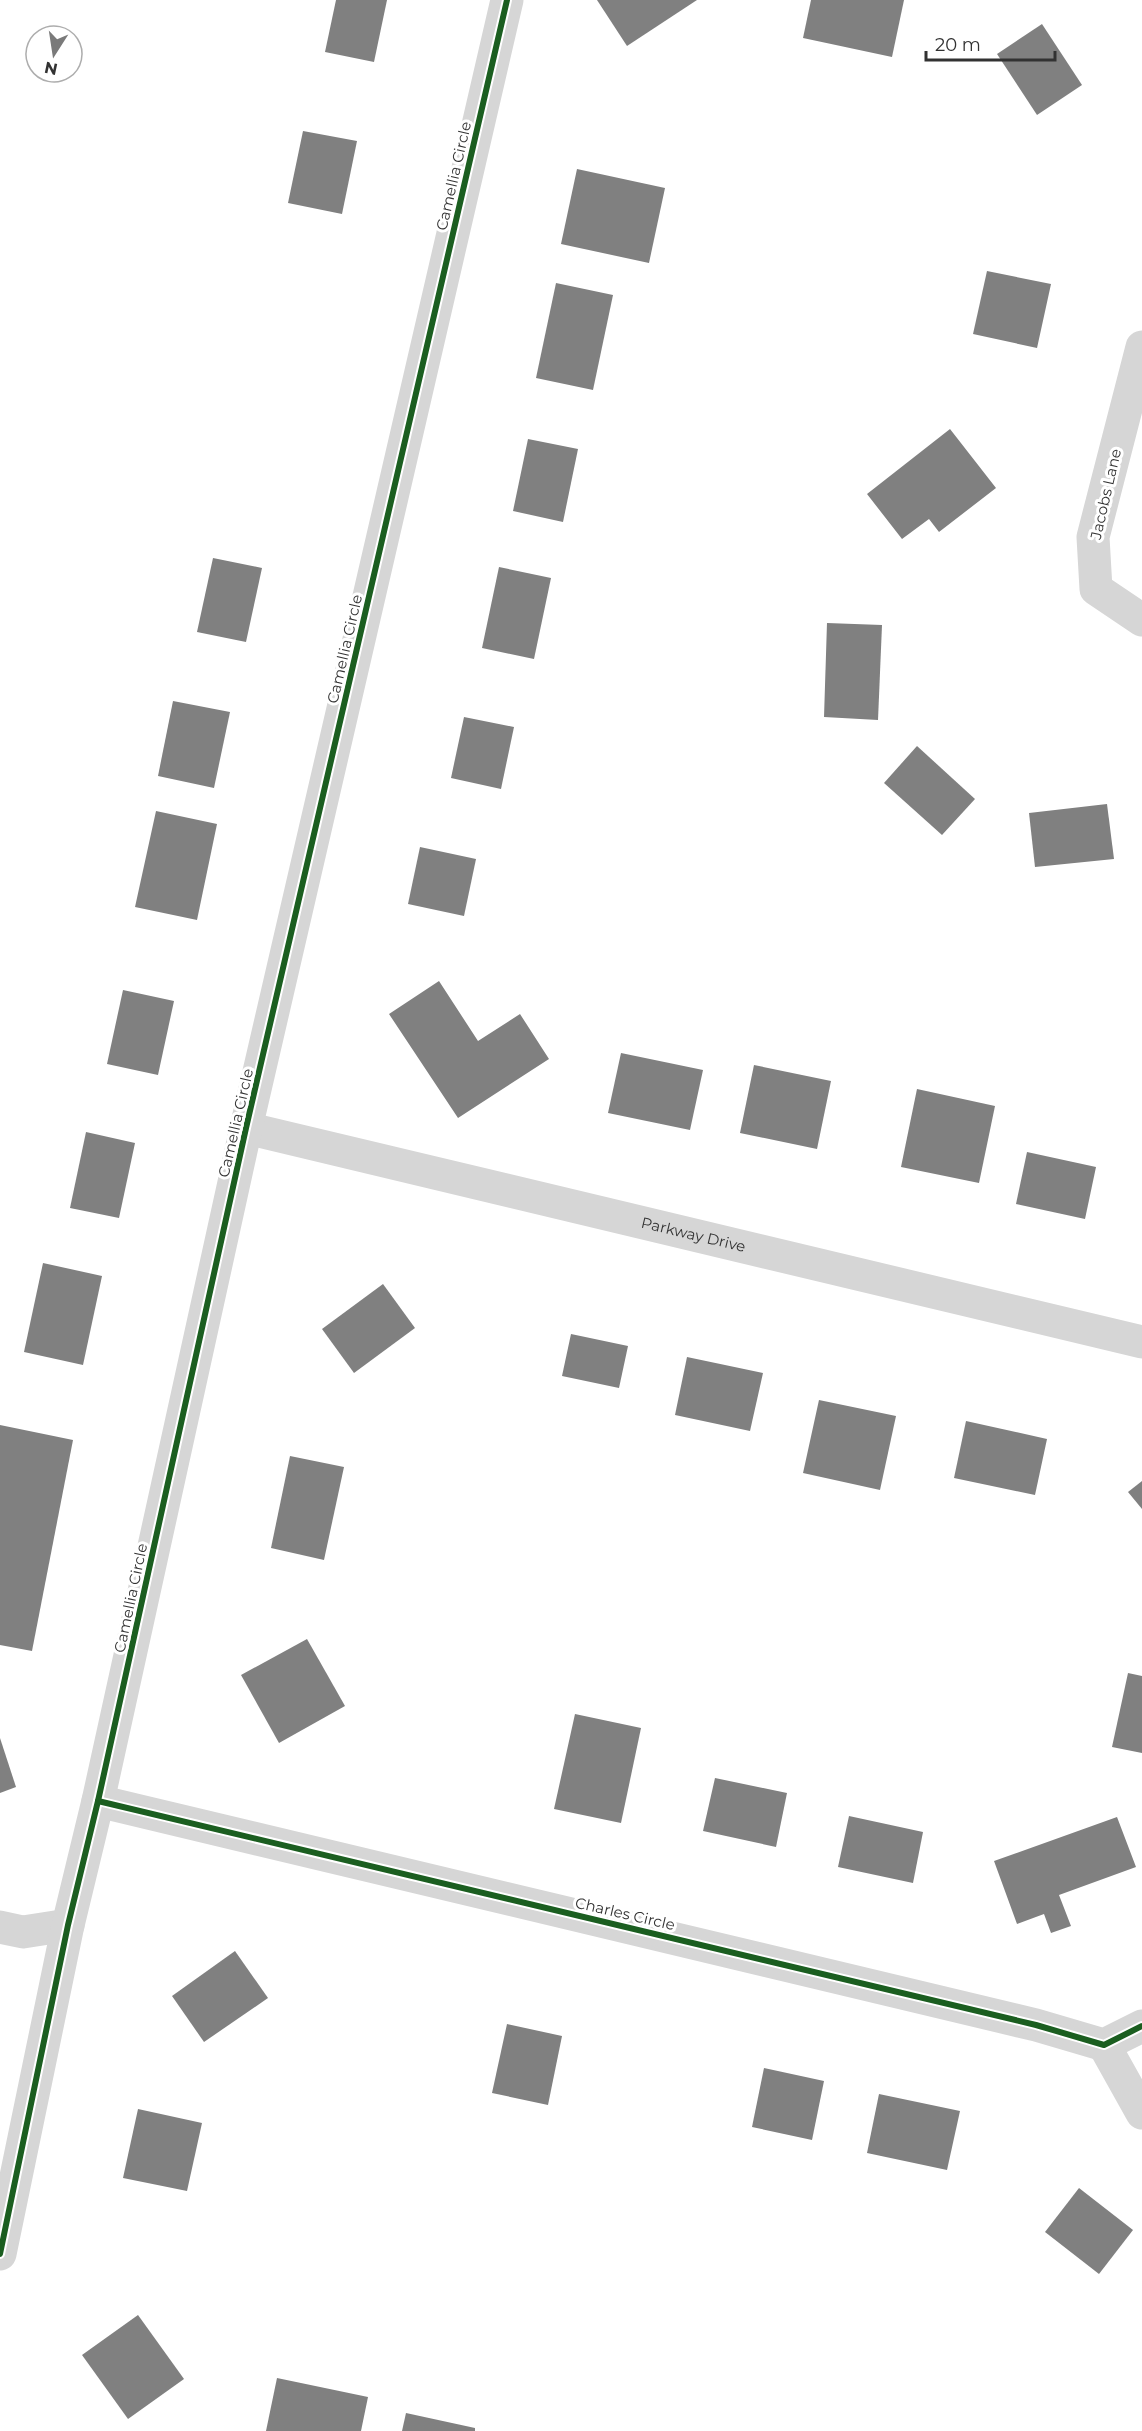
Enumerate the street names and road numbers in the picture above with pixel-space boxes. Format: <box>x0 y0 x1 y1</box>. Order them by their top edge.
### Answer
street label: Camellia Circle <box>432 120 475 232</box>
street label: Jacobs Lane <box>1086 447 1125 542</box>
street label: Camellia Circle <box>323 593 366 705</box>
street label: Camellia Circle <box>214 1067 257 1179</box>
street label: Parkway Drive <box>639 1213 748 1256</box>
street label: Camellia Circle <box>110 1542 151 1654</box>
street label: Charles Circle <box>573 1893 677 1934</box>

